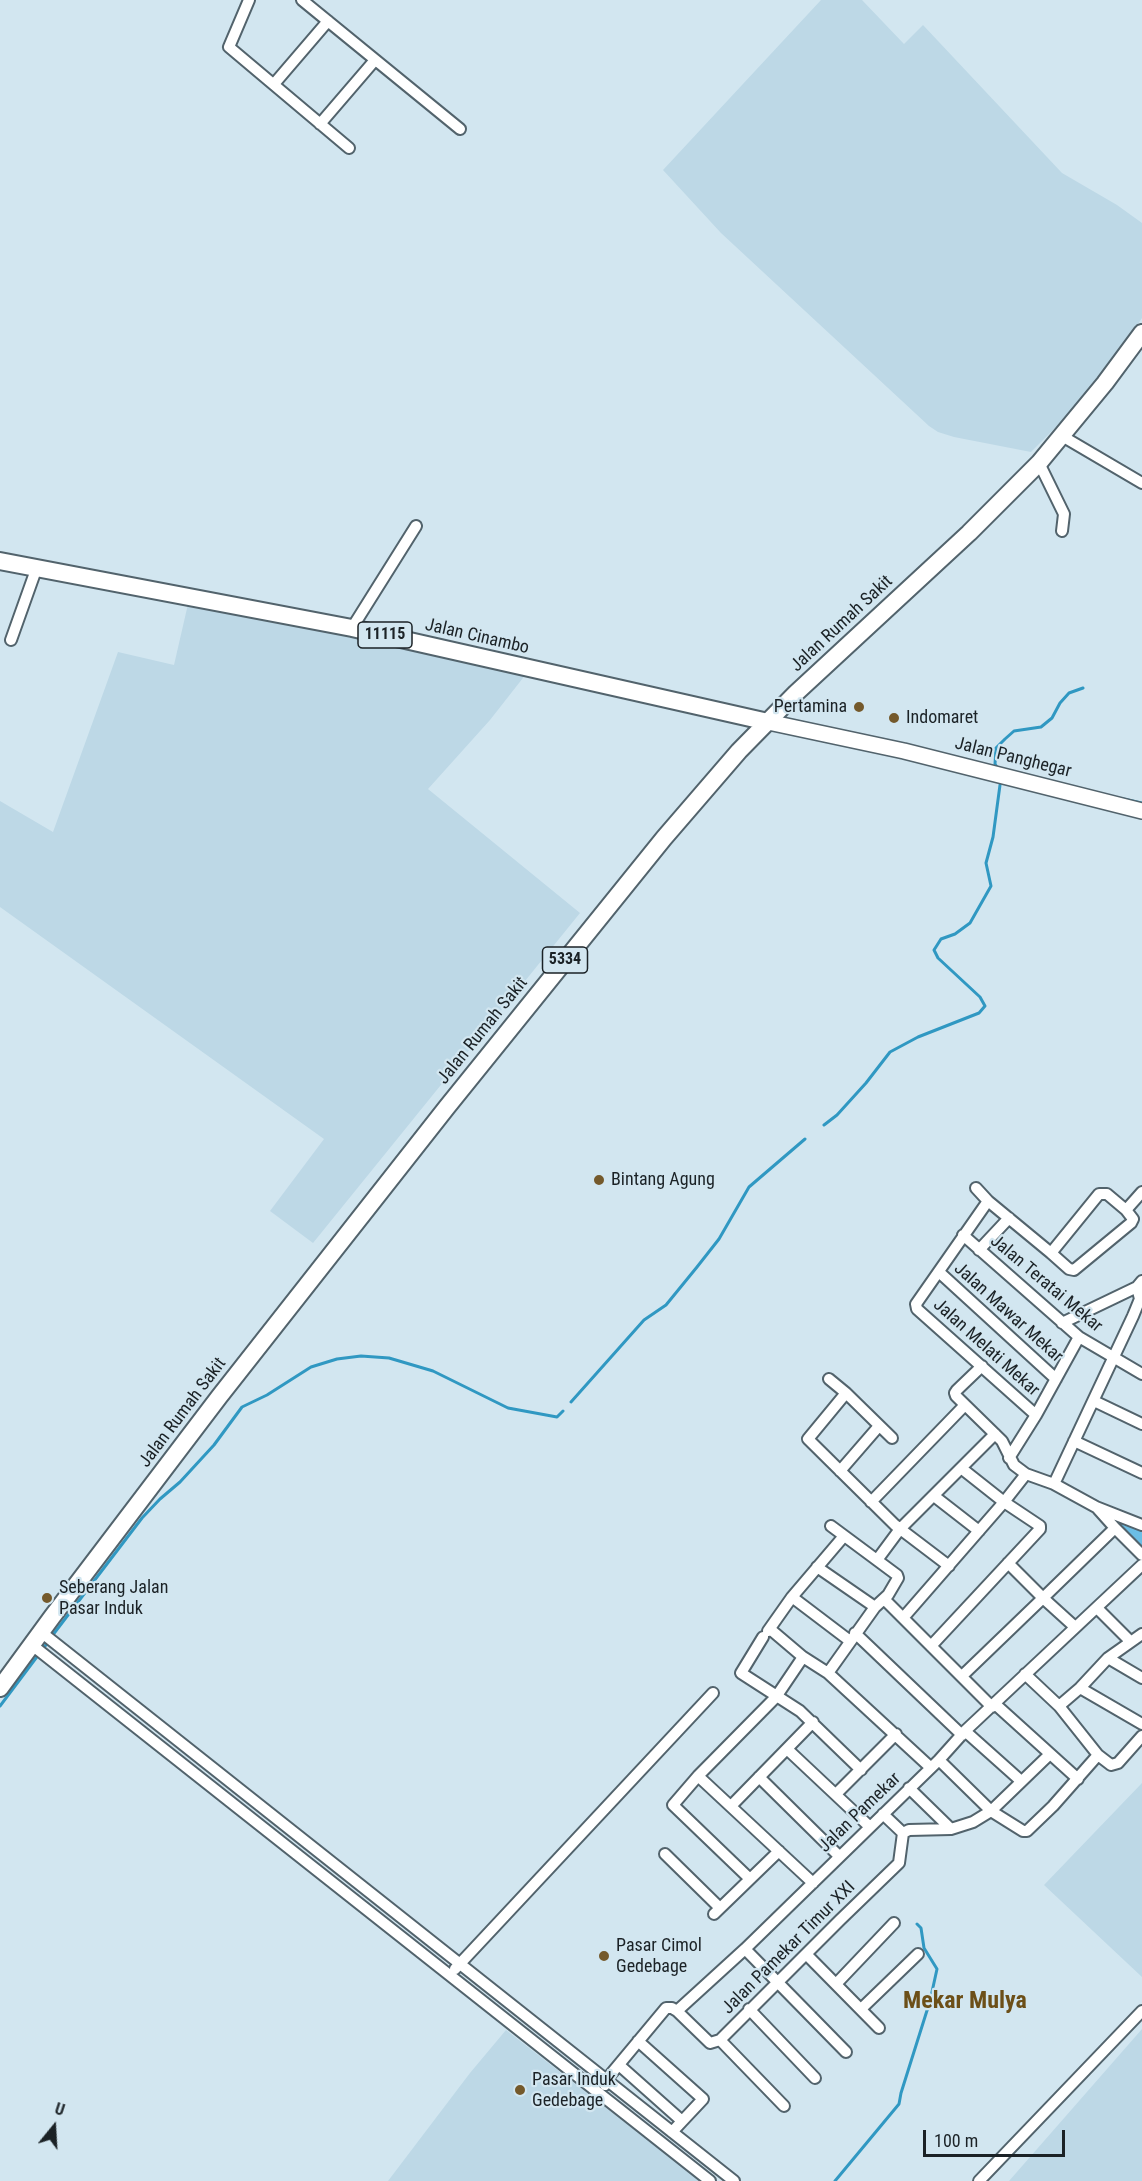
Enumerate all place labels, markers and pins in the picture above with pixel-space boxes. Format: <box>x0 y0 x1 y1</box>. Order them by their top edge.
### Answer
place label: Pertamina <box>774 696 847 718</box>
marker: Pertamina <box>852 700 866 714</box>
place label: Indomaret <box>906 707 978 729</box>
marker: Indomaret <box>887 711 901 725</box>
place label: Bintang Agung <box>611 1169 715 1191</box>
marker: Bintang Agung <box>592 1173 606 1187</box>
place label: Seberang Jalan Pasar Induk <box>59 1577 168 1620</box>
marker: Seberang Jalan Pasar Induk <box>40 1591 54 1605</box>
place label: Pasar Cimol Gedebage <box>616 1935 702 1978</box>
marker: Pasar Cimol Gedebage <box>597 1949 611 1963</box>
place label: Pasar Induk Gedebage <box>532 2069 616 2112</box>
marker: Pasar Induk Gedebage <box>513 2083 527 2097</box>

